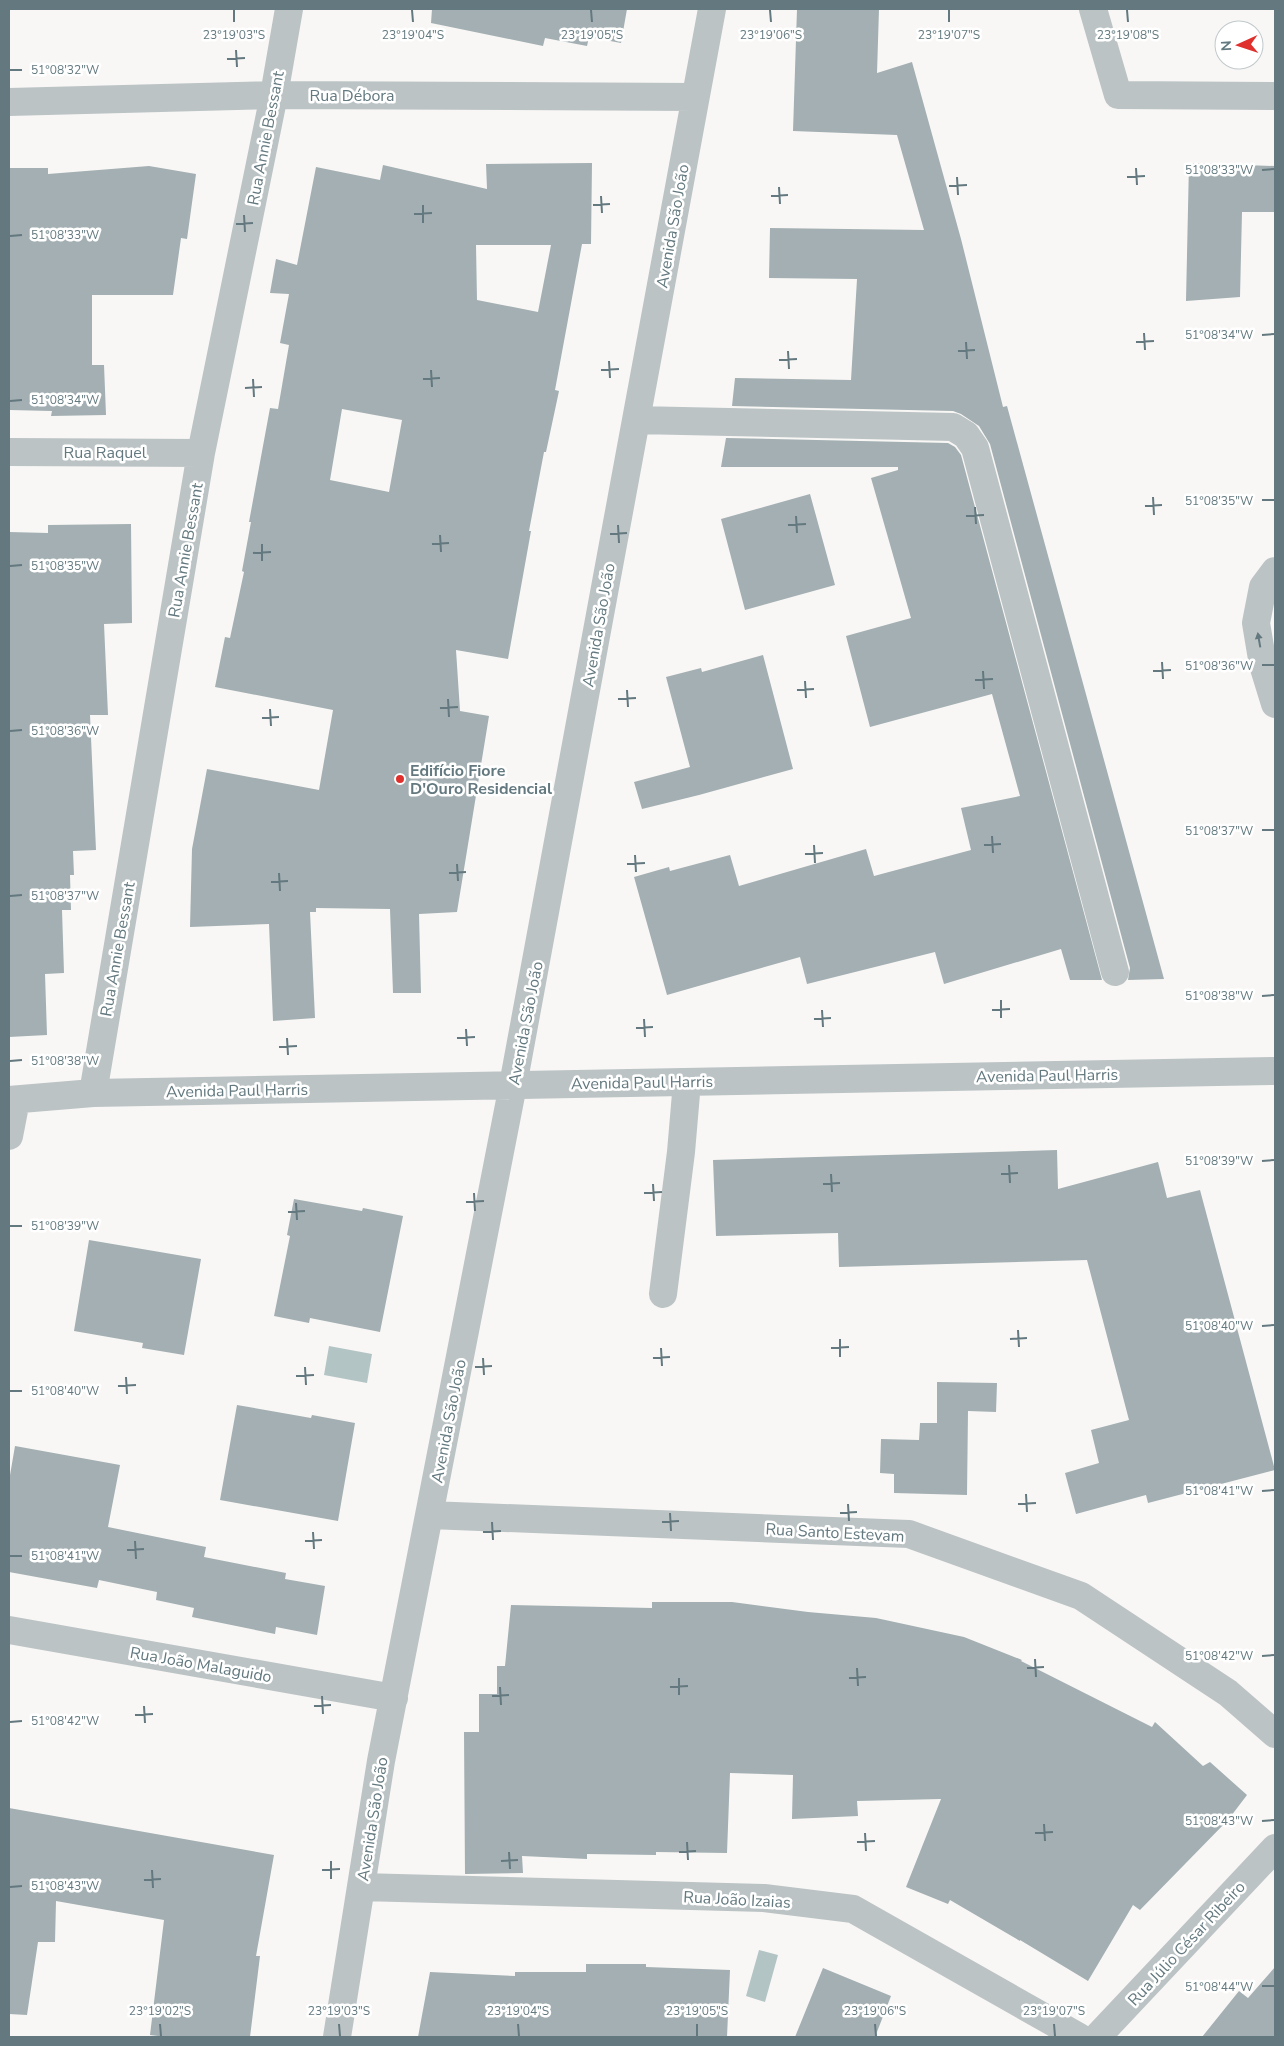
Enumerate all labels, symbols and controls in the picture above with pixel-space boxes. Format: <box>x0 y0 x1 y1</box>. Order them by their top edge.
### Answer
north arrow <box>1214 20 1264 70</box>
text: 23°19'03"S <box>203 27 265 43</box>
text: 23°19'04"S <box>382 27 444 43</box>
text: 23°19'05"S <box>561 27 623 43</box>
text: 23°19'06"S <box>740 27 802 43</box>
text: 23°19'07"S <box>918 27 980 43</box>
text: 23°19'08"S <box>1097 27 1159 43</box>
text: N <box>1217 40 1236 51</box>
text: 51°08'32"W <box>31 62 99 78</box>
street label: Rua Annie Bessant <box>242 69 290 207</box>
street label: Rua Débora <box>309 85 395 107</box>
street label: Avenida São João <box>651 162 695 290</box>
text: 51°08'33"W <box>1185 162 1253 178</box>
text: 51°08'33"W <box>31 227 99 243</box>
text: 51°08'34"W <box>1185 327 1253 343</box>
text: 51°08'34"W <box>31 392 99 408</box>
street label: Rua Raquel <box>64 442 147 464</box>
street label: Rua Annie Bessant <box>163 481 209 619</box>
text: 51°08'35"W <box>1185 493 1253 509</box>
text: 51°08'35"W <box>31 558 99 574</box>
street label: Avenida São João <box>577 561 621 689</box>
one-way arrow <box>1254 632 1262 648</box>
text: 51°08'36"W <box>1185 658 1253 674</box>
text: 51°08'36"W <box>31 723 99 739</box>
place label: Edifício Fiore D'Ouro Residencial <box>410 760 552 800</box>
marker: Edifício Fiore D'Ouro Residencial <box>394 773 406 785</box>
text: 51°08'37"W <box>1185 823 1253 839</box>
street label: Rua Annie Bessant <box>95 880 141 1018</box>
text: 51°08'37"W <box>31 888 99 904</box>
street label: Avenida São João <box>503 959 549 1087</box>
text: 51°08'38"W <box>1185 988 1253 1004</box>
text: 51°08'38"W <box>31 1053 99 1069</box>
street label: Avenida Paul Harris <box>976 1064 1118 1088</box>
street label: Avenida Paul Harris <box>571 1071 713 1095</box>
street label: Avenida Paul Harris <box>166 1079 308 1103</box>
text: 51°08'39"W <box>1185 1153 1253 1169</box>
text: 51°08'39"W <box>31 1218 99 1234</box>
text: 51°08'40"W <box>1185 1318 1253 1334</box>
street label: Avenida São João <box>426 1357 472 1485</box>
text: 51°08'40"W <box>31 1383 99 1399</box>
text: 51°08'41"W <box>1185 1483 1253 1499</box>
street label: Rua Santo Estevam <box>765 1518 905 1548</box>
text: 51°08'41"W <box>31 1548 99 1564</box>
street label: Rua João Malaguido <box>128 1642 273 1688</box>
text: 51°08'42"W <box>1185 1648 1253 1664</box>
text: 51°08'42"W <box>31 1713 99 1729</box>
street label: Avenida São João <box>352 1755 394 1883</box>
text: 51°08'43"W <box>1185 1813 1253 1829</box>
street label: Rua Júlio César Ribeiro <box>1123 1876 1250 2011</box>
text: 51°08'43"W <box>31 1878 99 1894</box>
street label: Rua João Izaias <box>683 1886 791 1914</box>
text: 51°08'44"W <box>1185 1979 1253 1995</box>
text: 23°19'02"S <box>129 2003 191 2019</box>
text: 23°19'03"S <box>308 2003 370 2019</box>
text: 23°19'04"S <box>487 2003 549 2019</box>
text: 23°19'05"S <box>666 2003 728 2019</box>
text: 23°19'06"S <box>844 2003 906 2019</box>
text: 23°19'07"S <box>1023 2003 1085 2019</box>

